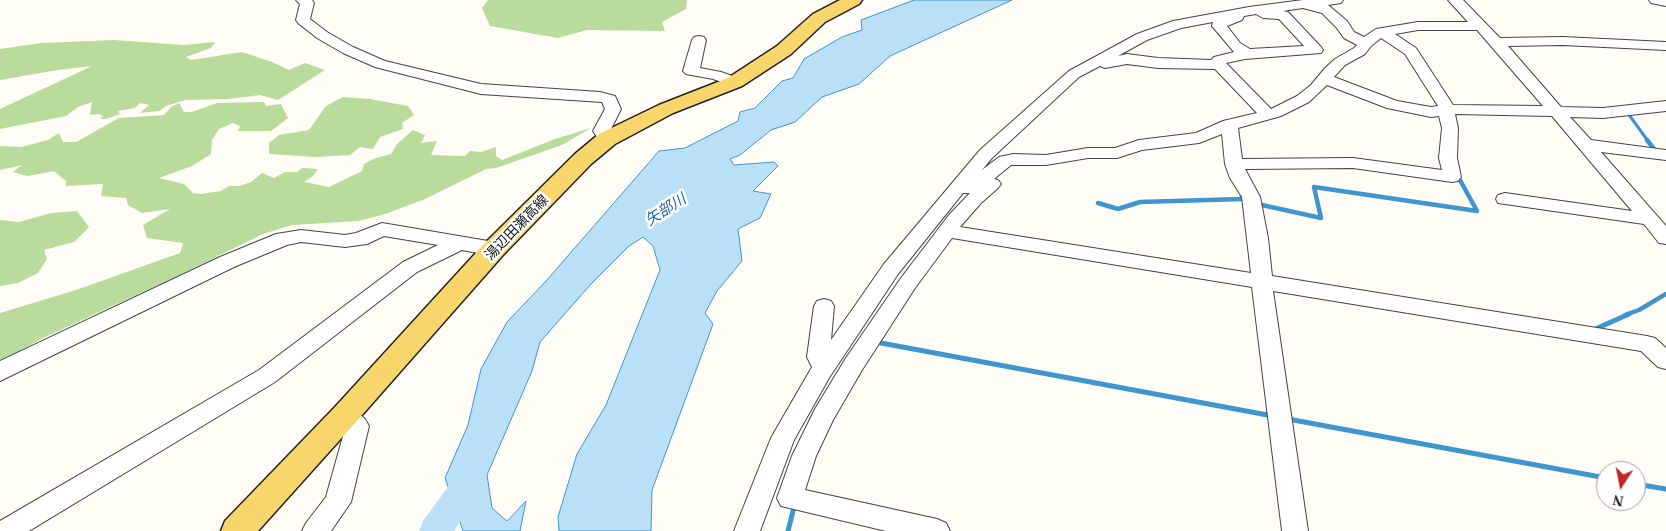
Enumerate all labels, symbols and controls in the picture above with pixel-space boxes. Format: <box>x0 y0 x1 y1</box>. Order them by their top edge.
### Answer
water label: 矢部川 <box>641 189 689 229</box>
street label: 湯辺田瀬高線 <box>481 191 551 263</box>
north arrow <box>1596 461 1646 511</box>
text: N <box>1612 492 1625 509</box>

